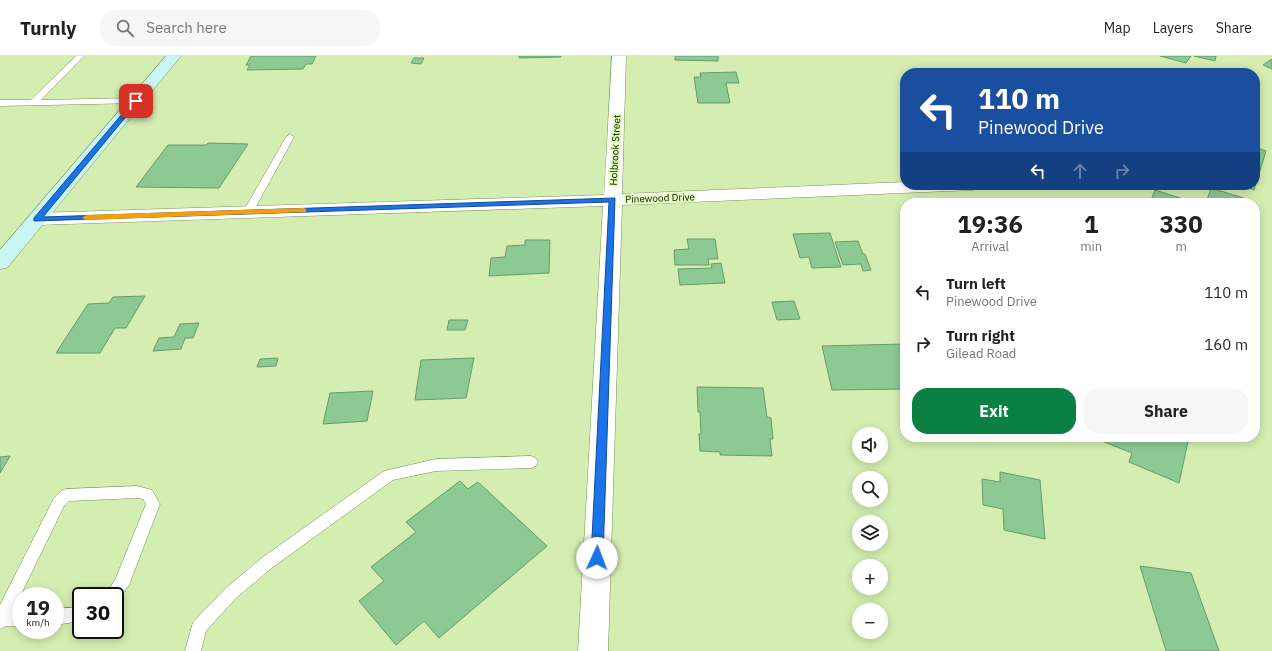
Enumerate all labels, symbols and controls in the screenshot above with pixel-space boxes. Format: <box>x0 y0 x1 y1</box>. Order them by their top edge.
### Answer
search box <box>100 10 380 46</box>
text: Turnly <box>20 16 76 40</box>
icon: search <box>114 17 136 39</box>
text: Search here <box>146 18 227 37</box>
text: Map <box>1104 19 1131 37</box>
text: Layers <box>1153 19 1194 37</box>
text: Share <box>1216 19 1252 37</box>
text: 110 m <box>978 80 1060 117</box>
pin <box>119 84 153 118</box>
icon: left <box>912 84 964 136</box>
icon: arrive <box>125 90 147 112</box>
street label: Holbrook Street <box>607 114 623 186</box>
text: Pinewood Drive <box>978 116 1104 139</box>
icon: left <box>1027 160 1049 182</box>
icon: ahead <box>1069 160 1091 182</box>
icon: right <box>1111 160 1133 182</box>
street label: Pinewood Drive <box>625 190 696 206</box>
text: 19:36 <box>957 208 1023 240</box>
text: 1 <box>1084 208 1098 240</box>
text: 330 <box>1159 208 1203 240</box>
text: Arrival <box>971 238 1009 255</box>
text: min <box>1080 238 1102 255</box>
text: m <box>1175 238 1187 255</box>
text: Turn left <box>946 274 1006 293</box>
icon: left <box>912 281 934 303</box>
text: 110 m <box>1204 283 1248 302</box>
text: Pinewood Drive <box>946 293 1037 310</box>
text: Turn right <box>946 326 1015 345</box>
icon: right <box>912 333 934 355</box>
text: 160 m <box>1204 335 1248 354</box>
text: Gilead Road <box>946 345 1016 362</box>
button: Exit <box>912 388 1076 434</box>
button: Share <box>1084 388 1248 434</box>
map controls <box>852 427 888 639</box>
button: sound <box>852 427 888 463</box>
button: search <box>852 471 888 507</box>
button: layers <box>852 515 888 551</box>
position arrow <box>576 537 618 579</box>
button: + <box>852 559 888 595</box>
speed limit sign: 30 <box>72 587 124 639</box>
text: 19 <box>26 594 50 621</box>
button: − <box>852 603 888 639</box>
text: km/h <box>26 616 50 629</box>

